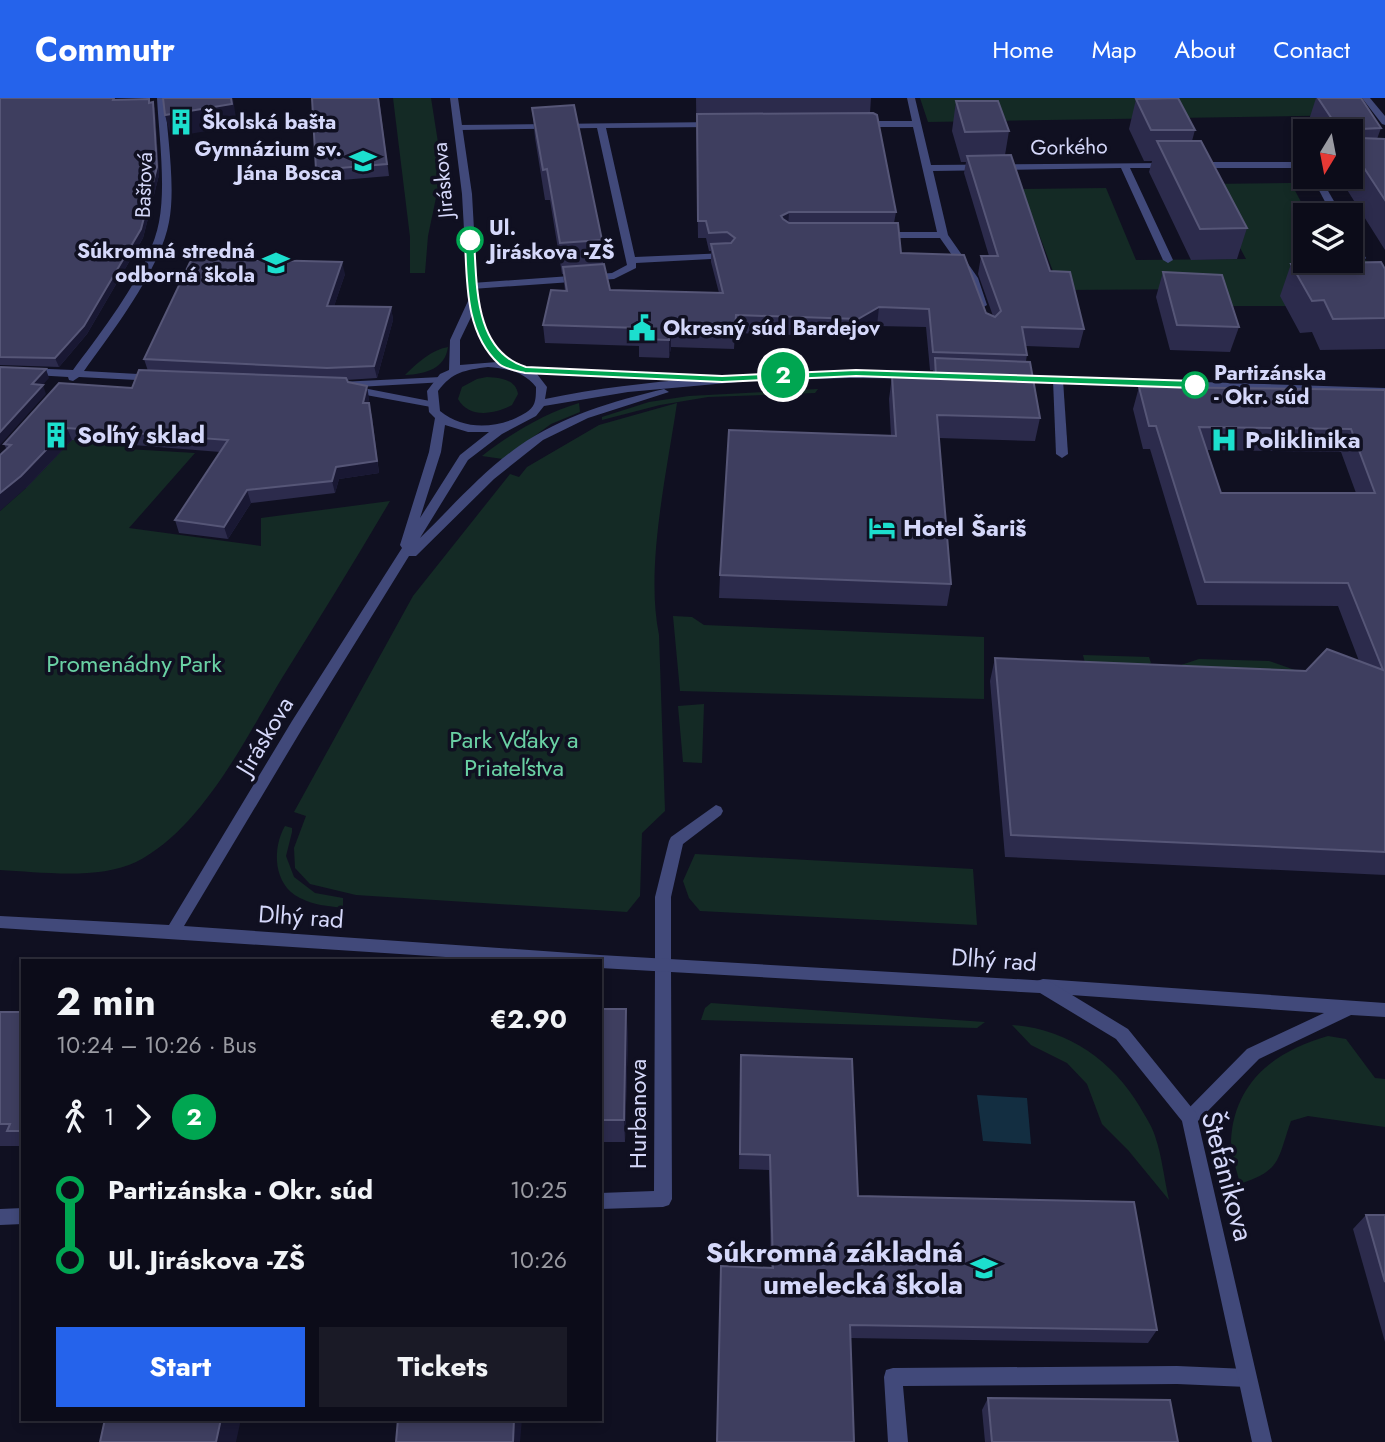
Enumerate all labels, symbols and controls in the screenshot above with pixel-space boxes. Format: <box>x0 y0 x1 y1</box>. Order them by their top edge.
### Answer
text: Commutr <box>35 26 175 73</box>
text: Home <box>992 32 1054 67</box>
text: Map <box>1092 32 1136 67</box>
text: About <box>1174 32 1235 67</box>
text: Contact <box>1273 32 1350 67</box>
building icon: Školská bašta <box>166 107 196 137</box>
place label: Školská bašta <box>202 107 336 137</box>
north arrow <box>1293 119 1363 189</box>
map controls <box>1293 119 1363 273</box>
street label: Gorkého <box>1030 131 1108 163</box>
place label: Gymnázium sv. Jána Bosca <box>195 134 342 188</box>
street label: Jiráskova <box>425 141 462 222</box>
school or university icon: Gymnázium sv. Jána Bosca <box>348 146 378 176</box>
street label: Baštová <box>128 152 160 218</box>
button: layers <box>1293 203 1363 273</box>
place label: Ul. Jiráskova -ZŠ <box>485 213 615 267</box>
marker: Ul. Jiráskova -ZŠ <box>457 227 483 253</box>
place label: Súkromná stredná odborná škola <box>77 236 255 290</box>
school or university icon: Súkromná stredná odborná škola <box>261 248 291 278</box>
public building icon: Okresný súd Bardejov <box>627 313 657 343</box>
place label: Okresný súd Bardejov <box>663 313 881 343</box>
line badge: 2 <box>760 352 806 398</box>
text: 2 <box>775 357 791 392</box>
place label: Partizánska - Okr. súd <box>1214 358 1326 412</box>
marker: Partizánska - Okr. súd <box>1182 372 1208 398</box>
place label: Soľný sklad <box>77 417 205 452</box>
building icon: Soľný sklad <box>41 420 71 450</box>
place label: Poliklinika <box>1245 422 1361 457</box>
hospital icon: Poliklinika <box>1209 425 1239 455</box>
place label: Hotel Šariš <box>903 510 1027 545</box>
hotel icon: Hotel Šariš <box>867 513 897 543</box>
park label: Promenádny Park <box>46 646 222 681</box>
street label: Jiráskova <box>226 690 302 784</box>
park label: Park Vďaky a Priateľstva <box>449 722 579 785</box>
street label: Dlhý rad <box>257 896 345 937</box>
street label: Dlhý rad <box>950 939 1038 980</box>
text: 2 min <box>56 974 156 1029</box>
text: €2.90 <box>490 1000 567 1038</box>
text: 10:24 – 10:26 · Bus <box>56 1028 257 1062</box>
street label: Hurbanova <box>620 1059 655 1169</box>
icon: walk <box>56 1098 94 1136</box>
icon: forward <box>124 1098 162 1136</box>
text: 2 <box>186 1099 202 1134</box>
text: 1 <box>104 1100 114 1134</box>
street label: Štefánikova <box>1191 1107 1264 1245</box>
text: Partizánska - Okr. súd <box>108 1171 373 1209</box>
text: 10:25 <box>510 1173 567 1207</box>
place label: Súkromná základná umelecká škola <box>706 1232 963 1305</box>
text: Ul. Jiráskova -ZŠ <box>108 1241 305 1279</box>
text: 10:26 <box>510 1243 567 1277</box>
school or university icon: Súkromná základná umelecká škola <box>969 1253 999 1283</box>
button: Start <box>56 1327 305 1407</box>
button: Tickets <box>319 1327 567 1407</box>

